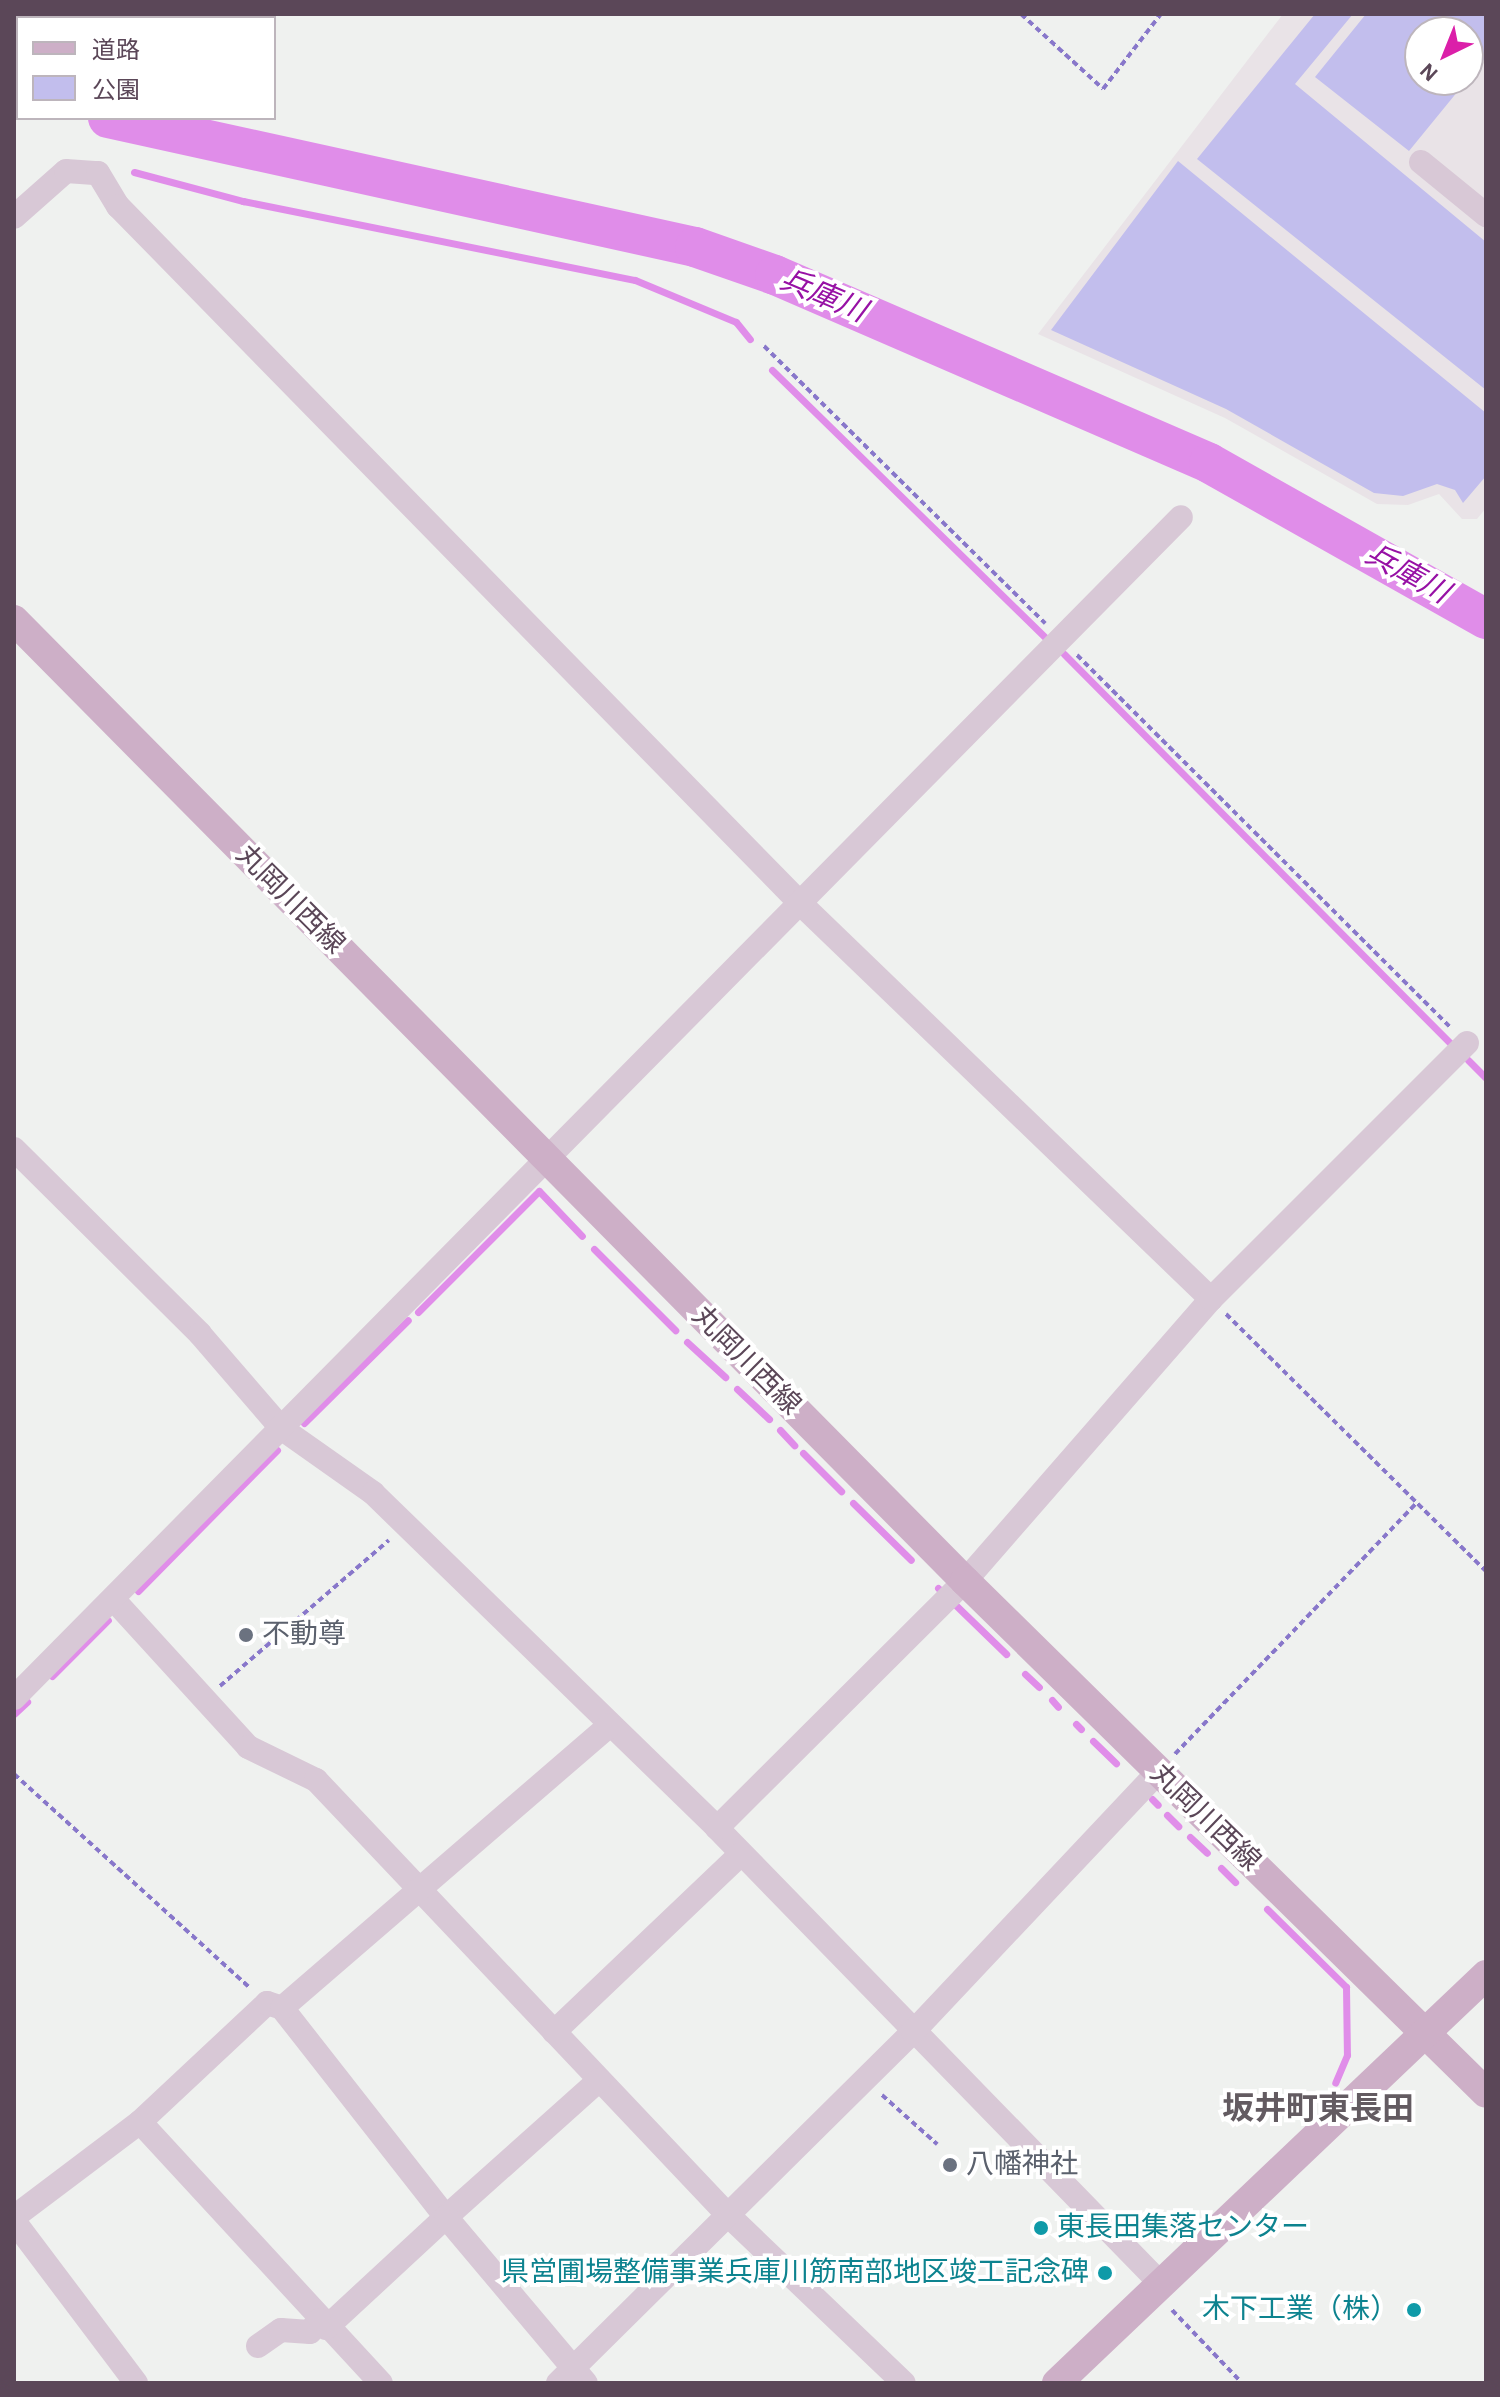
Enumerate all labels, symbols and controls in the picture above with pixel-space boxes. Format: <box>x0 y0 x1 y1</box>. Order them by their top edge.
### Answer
legend <box>16 16 276 120</box>
north arrow <box>1404 16 1484 96</box>
text: 道路 <box>92 39 140 63</box>
text: N <box>1416 59 1442 85</box>
text: 公園 <box>92 79 140 103</box>
water label: 兵庫川 <box>775 262 871 330</box>
water label: 兵庫川 <box>1359 536 1455 612</box>
street label: 丸岡川西線 <box>229 839 351 961</box>
street label: 丸岡川西線 <box>685 1300 807 1422</box>
place label: 不動尊 <box>262 1618 346 1652</box>
marker: 不動尊 <box>237 1626 255 1644</box>
street label: 丸岡川西線 <box>1143 1757 1267 1879</box>
district label: 坂井町東長田 <box>1222 2090 1414 2128</box>
place label: 八幡神社 <box>966 2148 1078 2182</box>
marker: 八幡神社 <box>941 2156 959 2174</box>
place label: 東長田集落センター <box>1057 2211 1309 2245</box>
marker: 東長田集落センター <box>1032 2219 1050 2237</box>
place label: 県営圃場整備事業兵庫川筋南部地区竣工記念碑 <box>501 2256 1089 2290</box>
marker: 県営圃場整備事業兵庫川筋南部地区竣工記念碑 <box>1096 2264 1114 2282</box>
place label: 木下工業（株） <box>1202 2293 1398 2327</box>
marker: 木下工業（株） <box>1405 2301 1423 2319</box>

